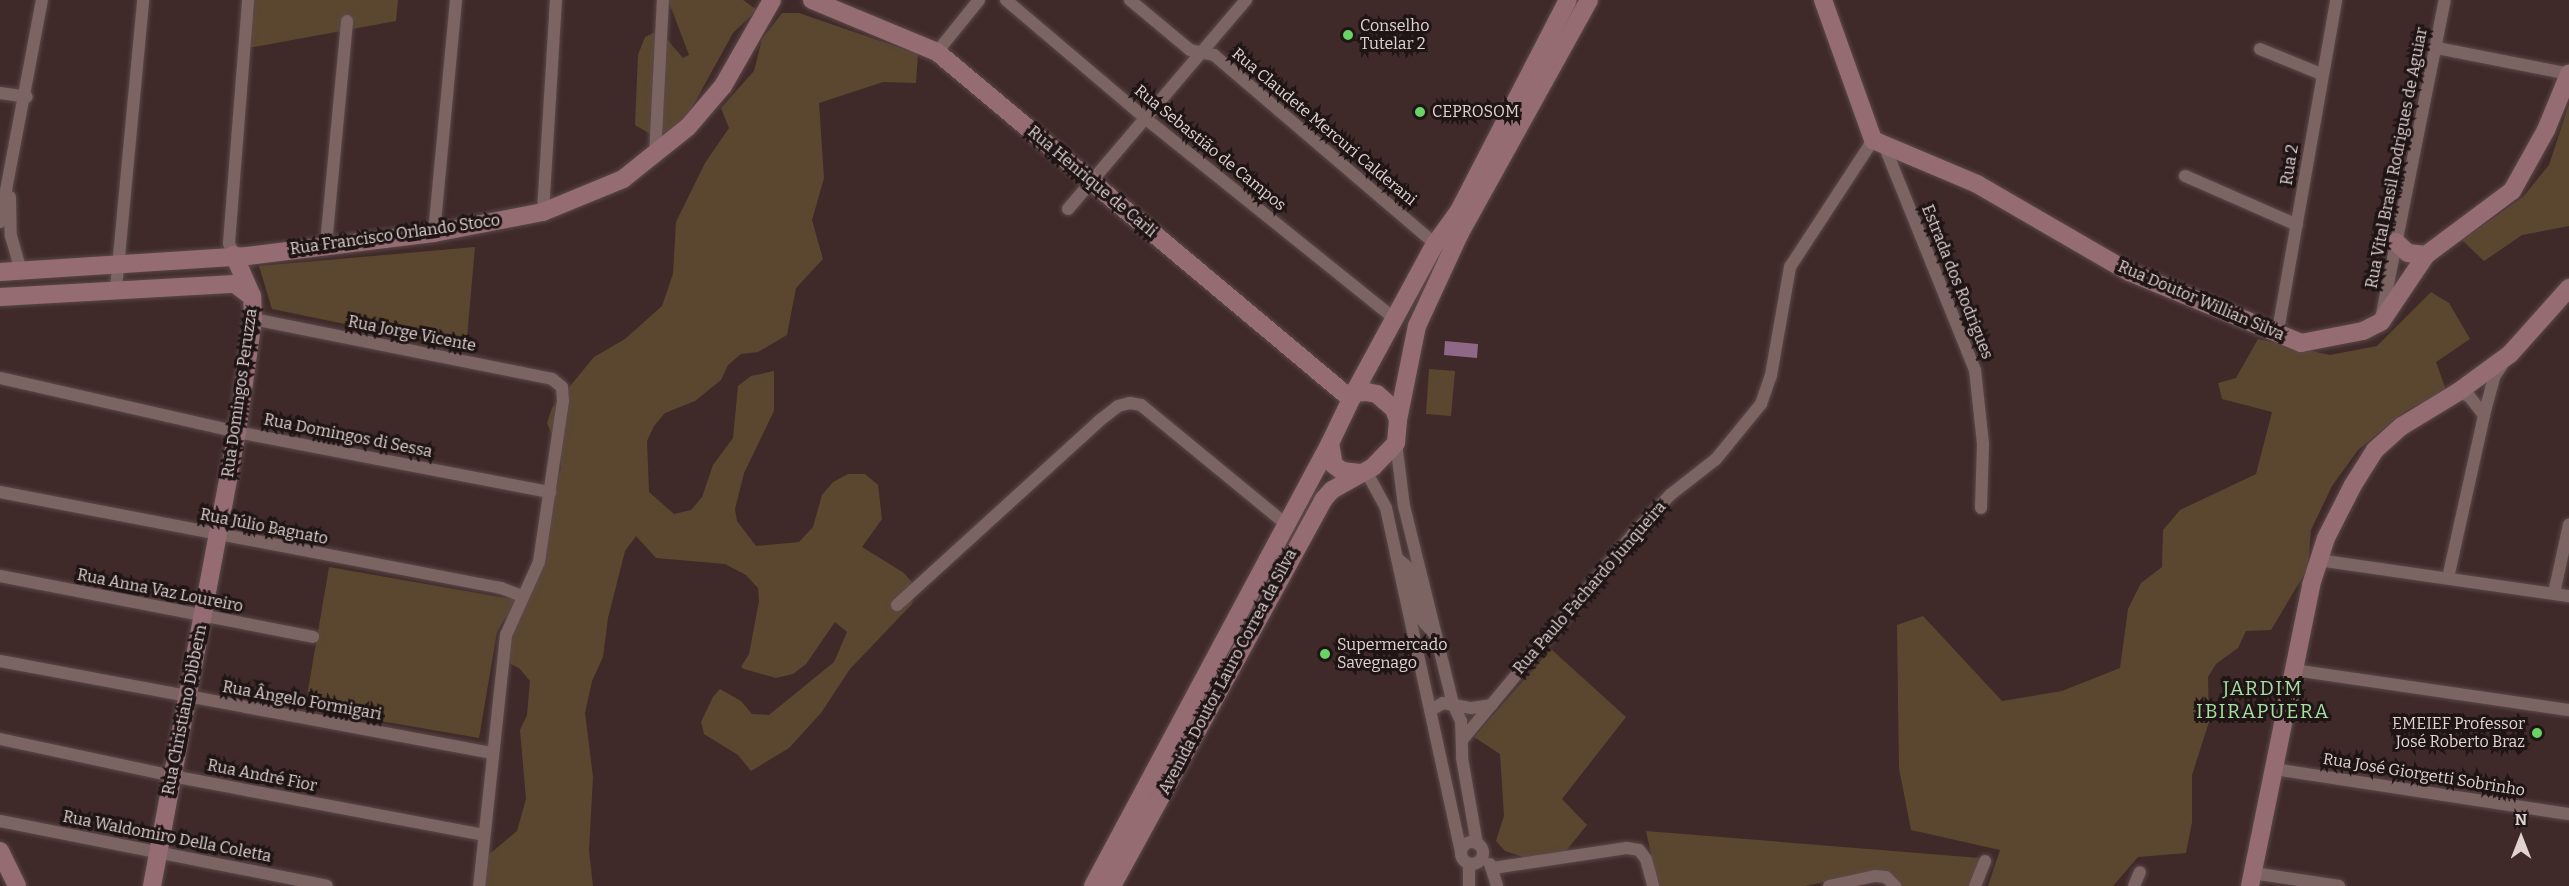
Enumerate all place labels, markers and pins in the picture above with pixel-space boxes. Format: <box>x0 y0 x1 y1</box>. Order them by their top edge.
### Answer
place label: Conselho Tutelar 2 <box>1360 16 1429 54</box>
marker: Conselho Tutelar 2 <box>1341 28 1355 42</box>
place label: CEPROSOM <box>1432 102 1519 122</box>
marker: CEPROSOM <box>1413 105 1427 119</box>
place label: Supermercado Savegnago <box>1337 635 1447 673</box>
marker: Supermercado Savegnago <box>1318 647 1332 661</box>
place label: EMEIEF Professor José Roberto Braz <box>2392 714 2525 752</box>
marker: EMEIEF Professor José Roberto Braz <box>2530 726 2544 740</box>

